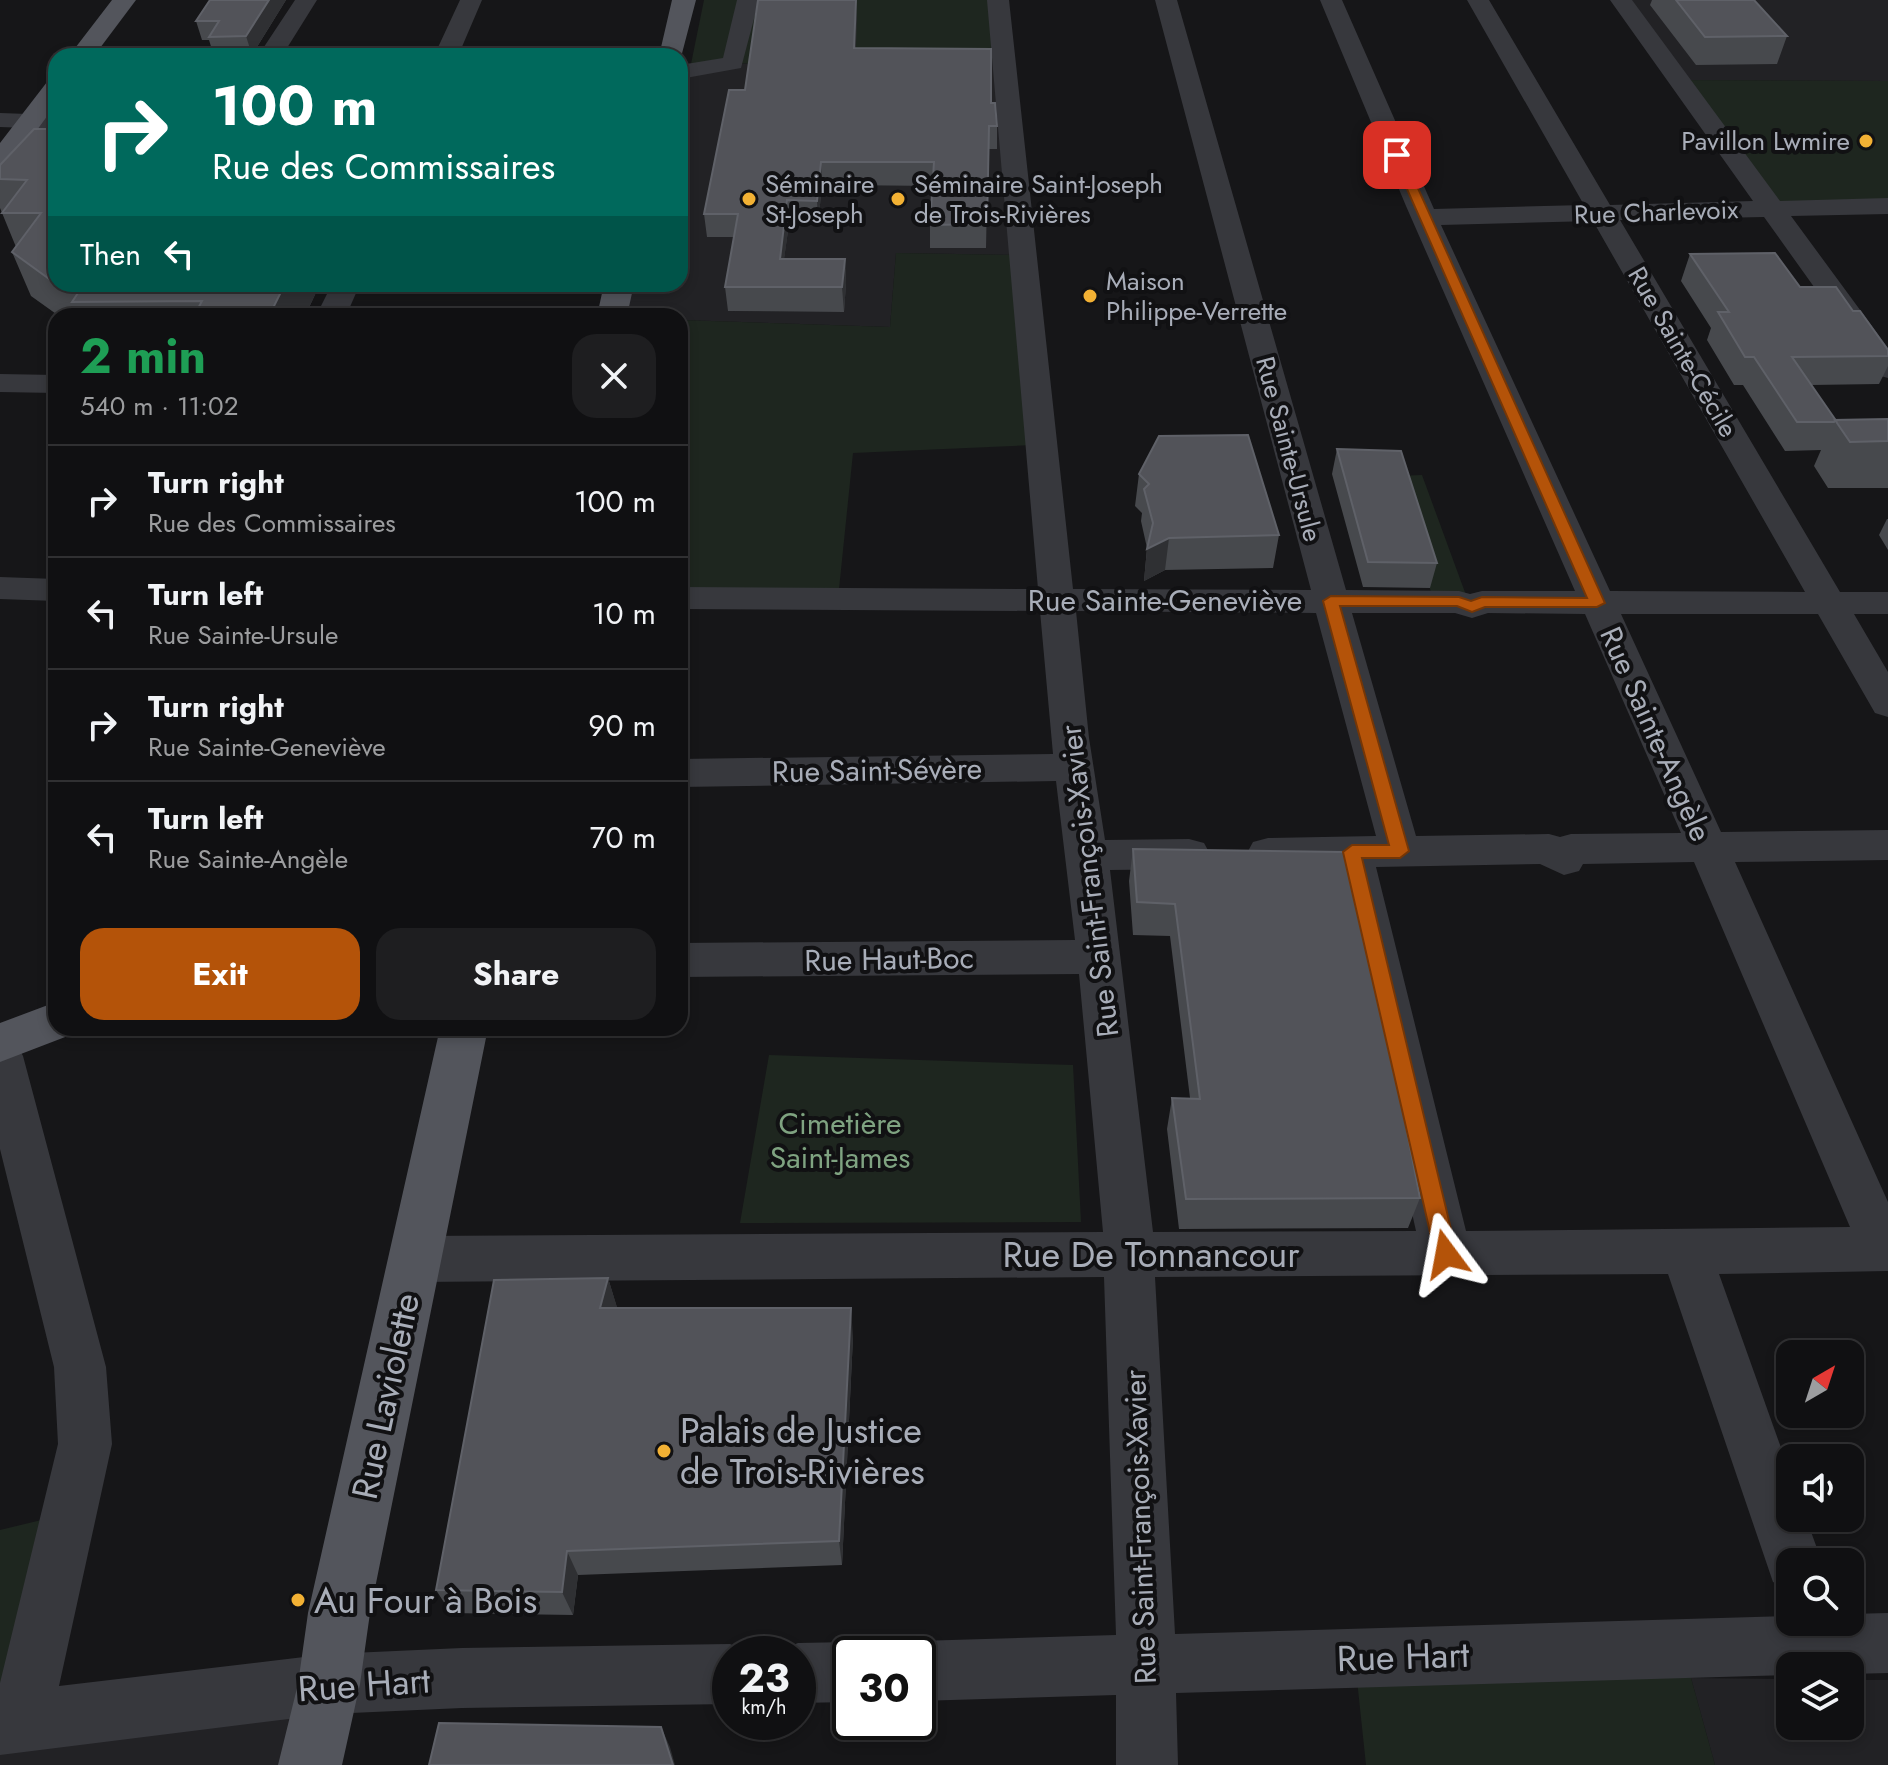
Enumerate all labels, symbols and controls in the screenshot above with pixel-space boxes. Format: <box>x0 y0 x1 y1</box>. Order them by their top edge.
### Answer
text: 100 m <box>212 65 377 146</box>
icon: right <box>80 80 184 184</box>
pin <box>1363 121 1431 189</box>
place label: Pavillon Lwmire <box>1681 122 1850 160</box>
marker: Pavillon Lwmire <box>1857 132 1875 150</box>
icon: arrive <box>1375 133 1419 177</box>
text: Rue des Commissaires <box>212 140 555 192</box>
place label: Séminaire St-Joseph <box>765 165 875 233</box>
place label: Séminaire Saint-Joseph de Trois‑Rivières <box>914 165 1163 233</box>
marker: Séminaire St-Joseph <box>740 190 758 208</box>
marker: Séminaire Saint-Joseph de Trois‑Rivières <box>889 190 907 208</box>
street label: Rue Charlevoix <box>1573 190 1739 234</box>
icon: left <box>157 232 201 276</box>
text: Then <box>80 233 141 276</box>
street label: Rue Sainte-Cécile <box>1619 260 1747 444</box>
place label: Maison Philippe-Verrette <box>1106 262 1287 330</box>
marker: Maison Philippe-Verrette <box>1081 287 1099 305</box>
text: 2 min <box>80 322 206 391</box>
button: close <box>572 334 656 418</box>
street label: Rue Sainte-Ursule <box>1246 352 1332 546</box>
text: 540 m · 11:02 <box>80 387 239 425</box>
text: Turn right <box>148 461 284 504</box>
icon: right <box>80 479 124 523</box>
text: 100 m <box>574 480 656 523</box>
text: Rue des Commissaires <box>148 504 396 542</box>
text: Turn left <box>148 573 263 616</box>
street label: Rue Sainte-Geneviève <box>1028 579 1302 622</box>
icon: left <box>80 591 124 635</box>
text: 10 m <box>592 592 656 635</box>
text: Rue Sainte-Ursule <box>148 616 338 654</box>
street label: Rue Sainte-Angèle <box>1589 620 1723 848</box>
text: Turn right <box>148 685 284 728</box>
icon: right <box>80 703 124 747</box>
text: 90 m <box>588 704 656 747</box>
street label: Rue Saint-François-Xavier <box>1048 722 1129 1040</box>
text: Rue Sainte-Geneviève <box>148 728 386 766</box>
street label: Rue Saint-Sévère <box>772 747 982 793</box>
text: Turn left <box>148 797 263 840</box>
icon: left <box>80 815 124 859</box>
text: 70 m <box>590 816 656 859</box>
text: Rue Sainte-Angèle <box>148 840 348 878</box>
button: Exit <box>80 928 360 1020</box>
button: Share <box>376 928 656 1020</box>
street label: Rue Haut-Boc <box>804 936 974 982</box>
park label: Cimetière Saint-James <box>770 1102 910 1179</box>
position arrow <box>1404 1212 1488 1296</box>
street label: Rue De Tonnancour <box>1002 1228 1300 1280</box>
street label: Rue Laviolette <box>338 1288 432 1504</box>
north arrow <box>1776 1340 1864 1428</box>
map controls <box>1776 1340 1864 1740</box>
street label: Rue Saint-François-Xavier <box>1113 1368 1167 1685</box>
place label: Palais de Justice de Trois-Rivières <box>680 1404 925 1497</box>
marker: Palais de Justice de Trois-Rivières <box>655 1442 673 1460</box>
button: sound <box>1776 1444 1864 1532</box>
button: search <box>1776 1548 1864 1636</box>
place label: Au Four à Bois <box>314 1574 537 1626</box>
marker: Au Four à Bois <box>289 1591 307 1609</box>
street label: Rue Hart <box>1336 1628 1470 1684</box>
speed limit sign: 30 <box>832 1636 936 1740</box>
text: 23 <box>738 1649 790 1707</box>
button: layers <box>1776 1652 1864 1740</box>
street label: Rue Hart <box>296 1653 432 1715</box>
text: km/h <box>741 1693 787 1722</box>

